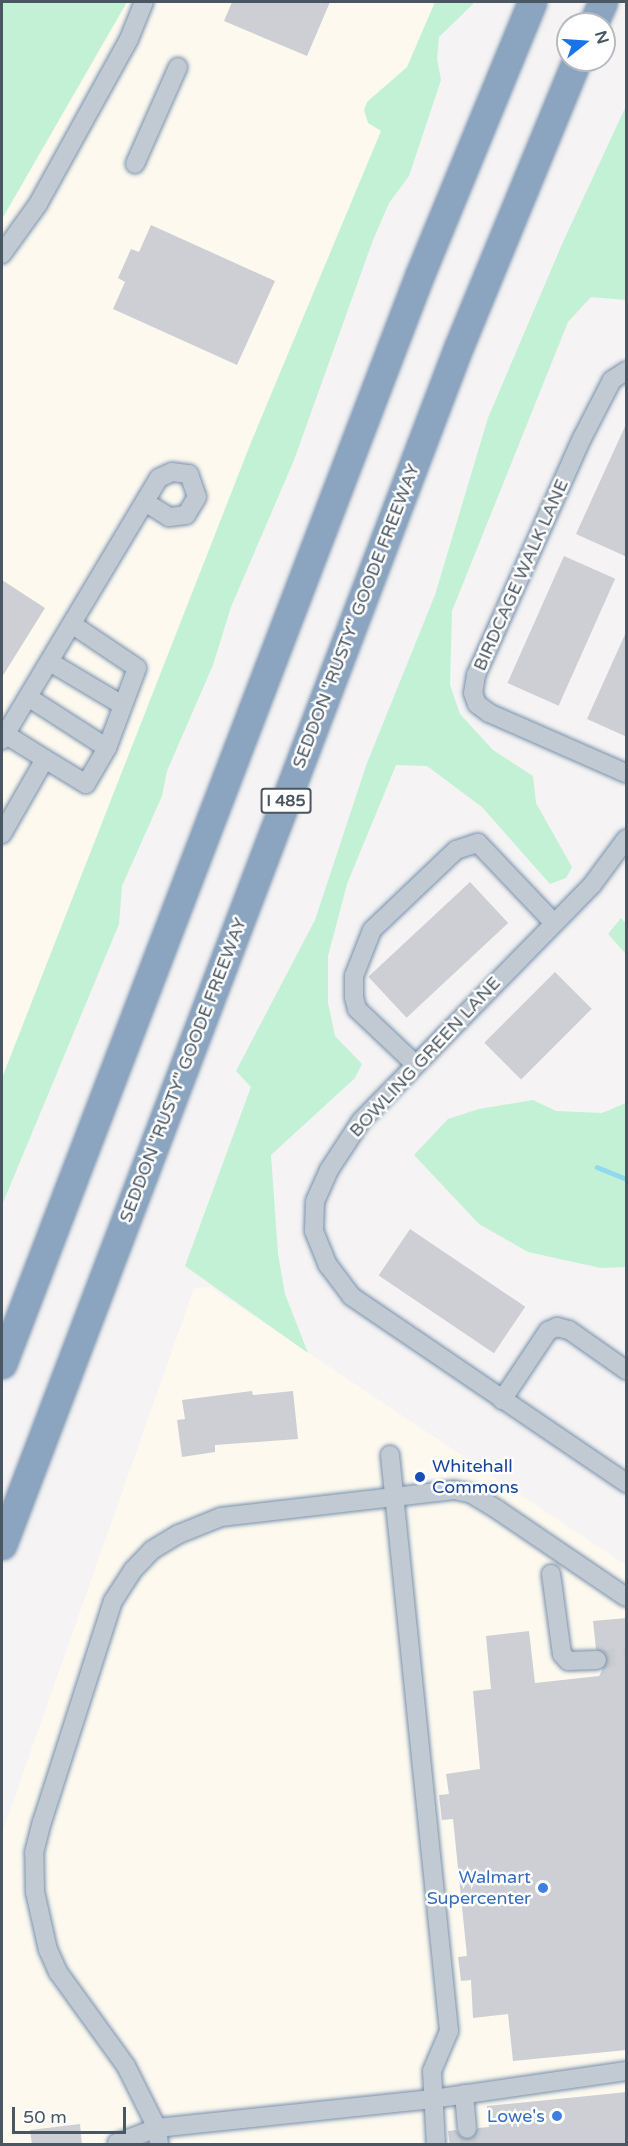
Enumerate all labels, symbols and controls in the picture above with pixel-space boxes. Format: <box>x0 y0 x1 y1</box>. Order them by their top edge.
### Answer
north arrow <box>556 12 616 72</box>
text: N <box>590 28 613 46</box>
street label: SEDDON "RUSTY" GOODE FREEWAY <box>288 461 424 771</box>
street label: BIRDCAGE WALK LANE <box>469 476 573 674</box>
road number: I 485 <box>260 788 312 814</box>
street label: SEDDON "RUSTY" GOODE FREEWAY <box>115 915 251 1225</box>
street label: BOWLING GREEN LANE <box>345 972 505 1142</box>
place label: Whitehall Commons <box>432 1456 519 1498</box>
marker: Whitehall Commons <box>413 1470 427 1484</box>
place label: Walmart Supercenter <box>427 1867 531 1910</box>
marker: Walmart Supercenter <box>536 1881 550 1895</box>
scale bar <box>15 2095 129 2133</box>
place label: Lowe's <box>487 2105 545 2127</box>
text: 50 m <box>23 2106 67 2128</box>
marker: Lowe's <box>550 2109 564 2123</box>

